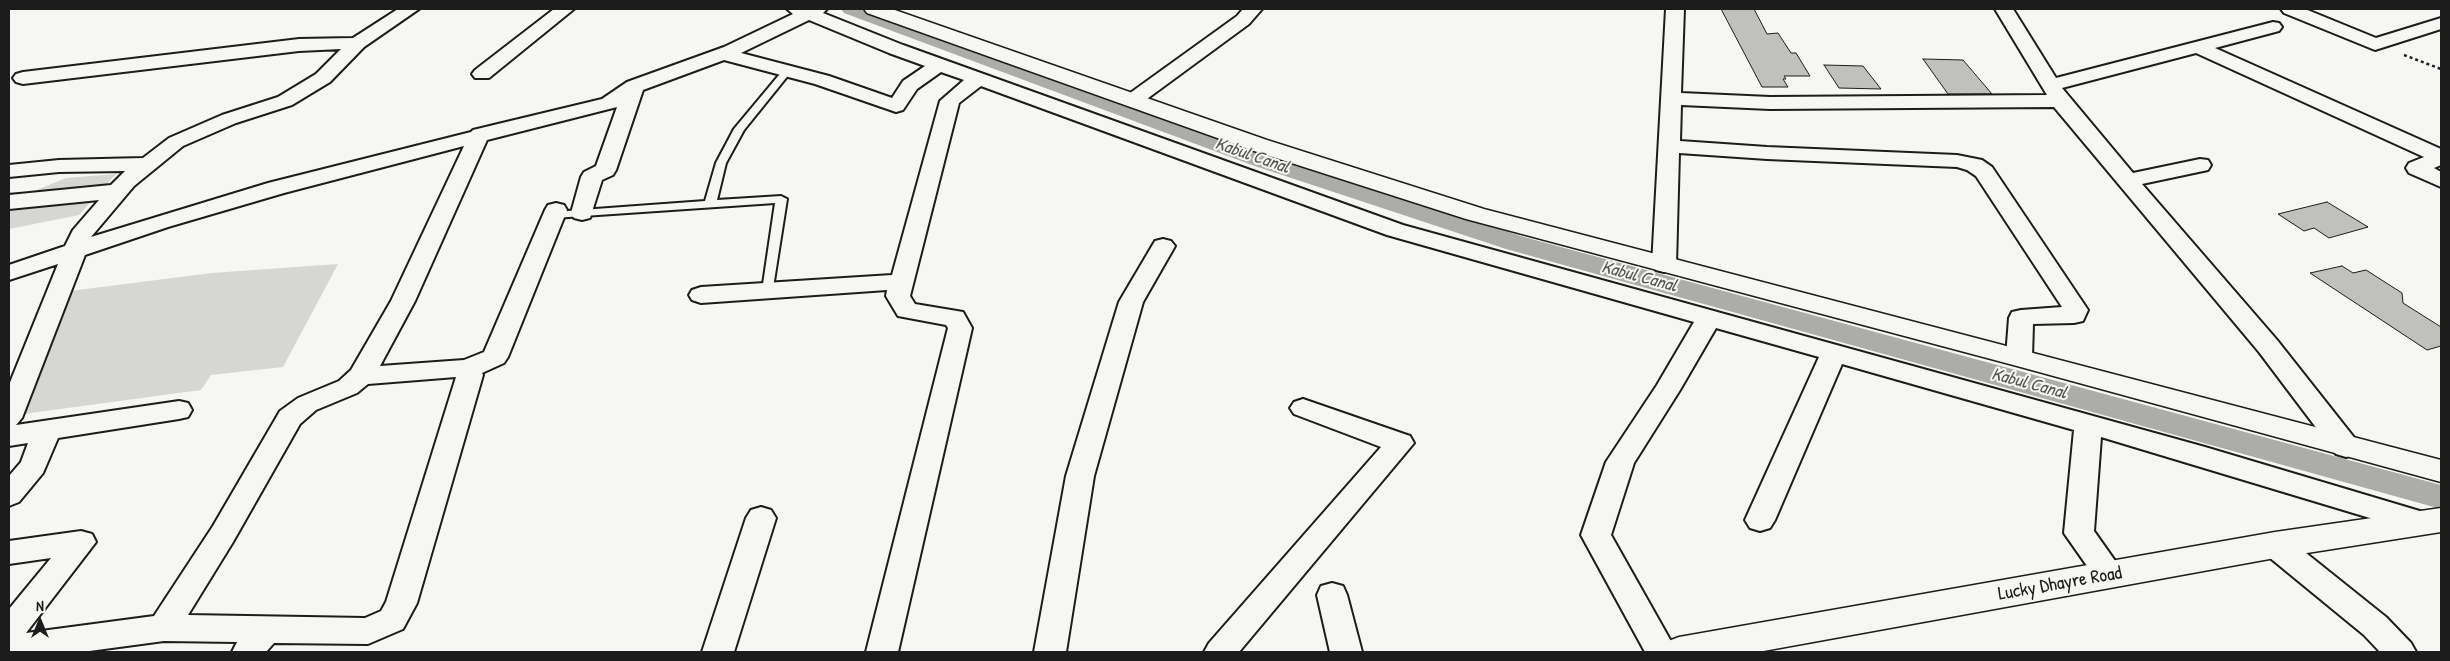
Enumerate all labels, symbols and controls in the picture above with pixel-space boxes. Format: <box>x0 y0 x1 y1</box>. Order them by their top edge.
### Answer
water label: Kabul Canal <box>1212 133 1292 179</box>
water label: Kabul Canal <box>1599 257 1679 297</box>
water label: Kabul Canal <box>1989 364 2069 404</box>
street label: Lucky Dhayre Road <box>1996 562 2124 606</box>
north arrow <box>15 596 65 646</box>
text: N <box>36 596 44 615</box>

